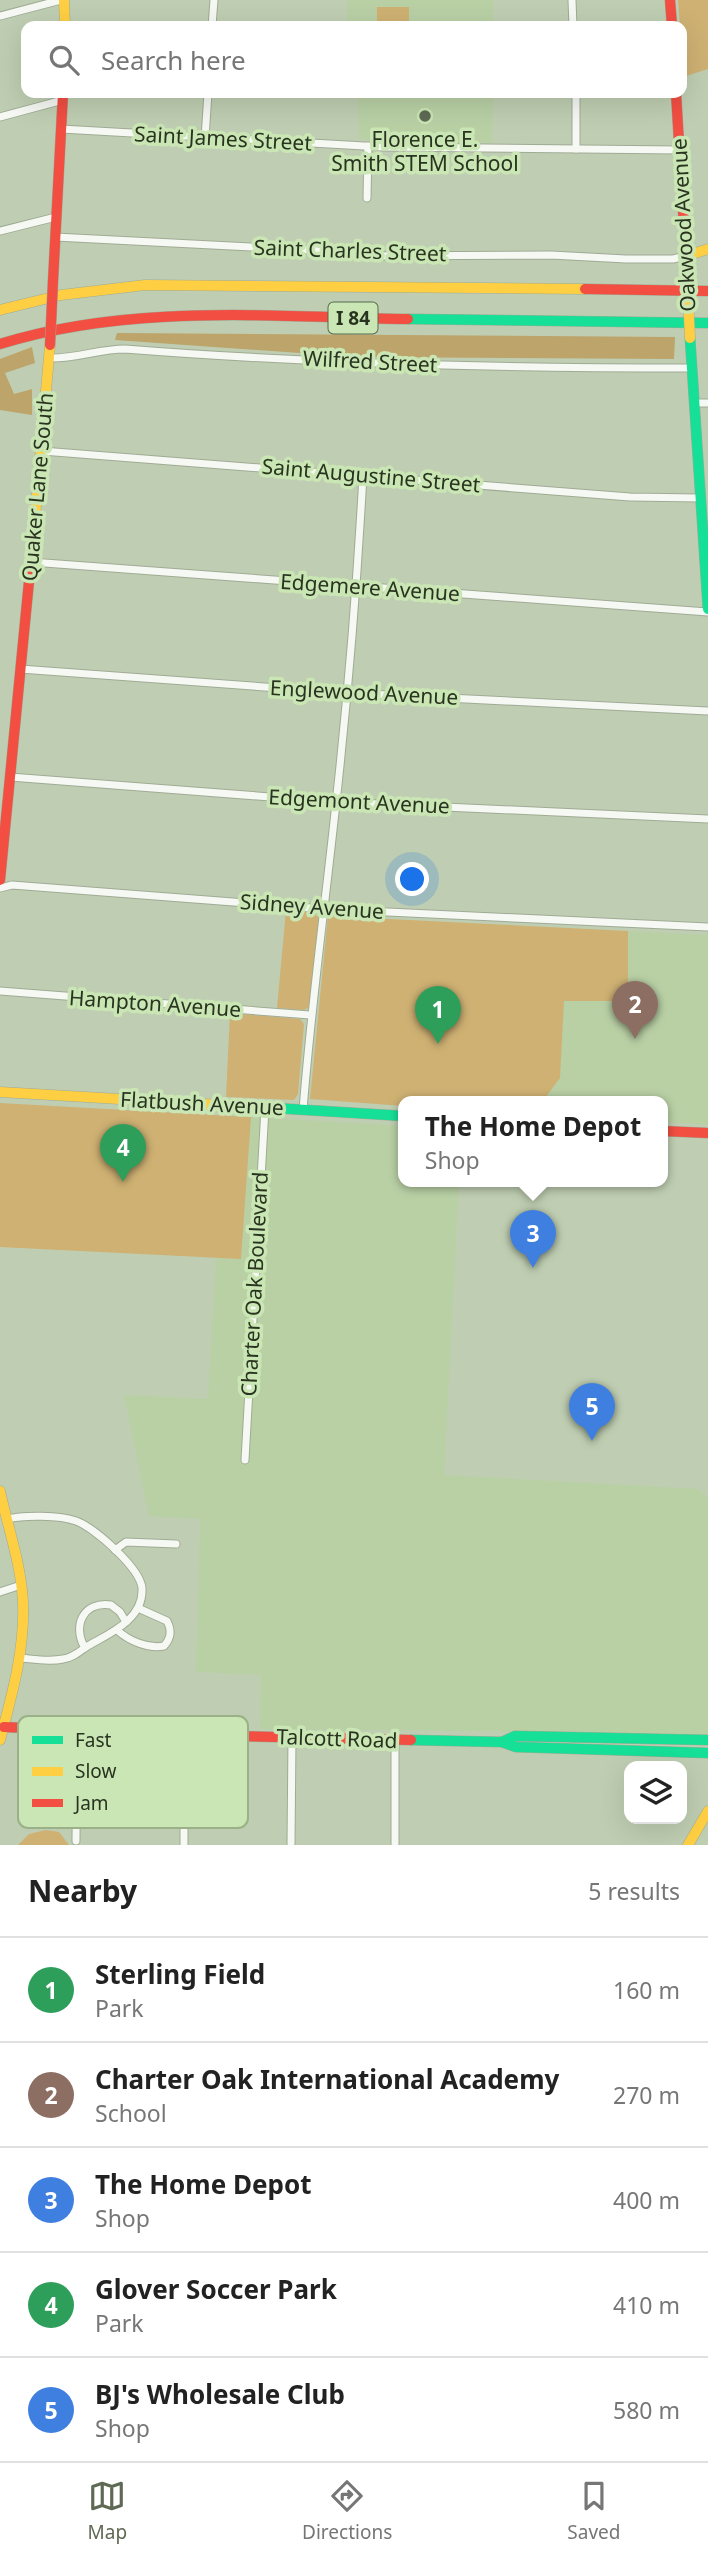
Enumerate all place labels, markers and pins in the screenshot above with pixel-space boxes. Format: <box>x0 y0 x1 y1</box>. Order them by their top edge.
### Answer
marker: Florence E. Smith STEM School <box>417 108 433 124</box>
place label: Florence E. Smith STEM School <box>331 125 519 177</box>
pin: 2 <box>612 981 658 1039</box>
pin: 1 <box>415 986 461 1044</box>
pin: 4 <box>100 1124 146 1182</box>
pin: 3 <box>510 1210 556 1268</box>
pin: 5 <box>569 1383 615 1441</box>

